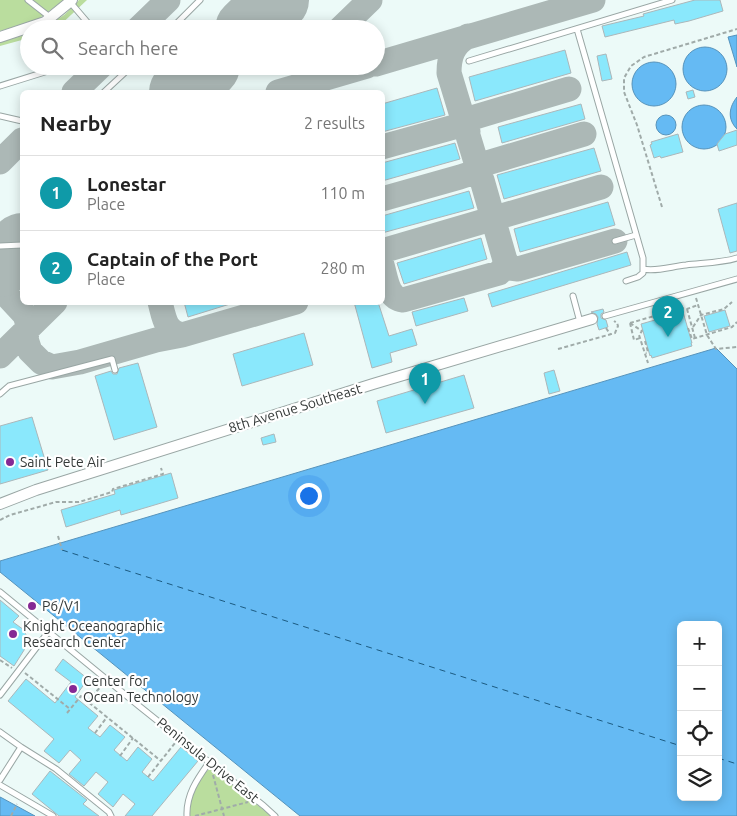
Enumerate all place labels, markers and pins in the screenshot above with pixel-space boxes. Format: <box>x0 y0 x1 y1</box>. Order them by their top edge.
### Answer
pin: 2 <box>652 296 684 337</box>
pin: 1 <box>409 363 441 404</box>
place label: Saint Pete Air <box>20 454 105 470</box>
marker: Saint Pete Air <box>4 456 16 468</box>
place label: P6/V1 <box>42 598 81 614</box>
marker: P6/V1 <box>26 600 38 612</box>
place label: Knight Oceanographic Research Center <box>23 618 163 650</box>
marker: Knight Oceanographic Research Center <box>7 628 19 640</box>
place label: Center for Ocean Technology <box>83 673 199 705</box>
marker: Center for Ocean Technology <box>67 683 79 695</box>

